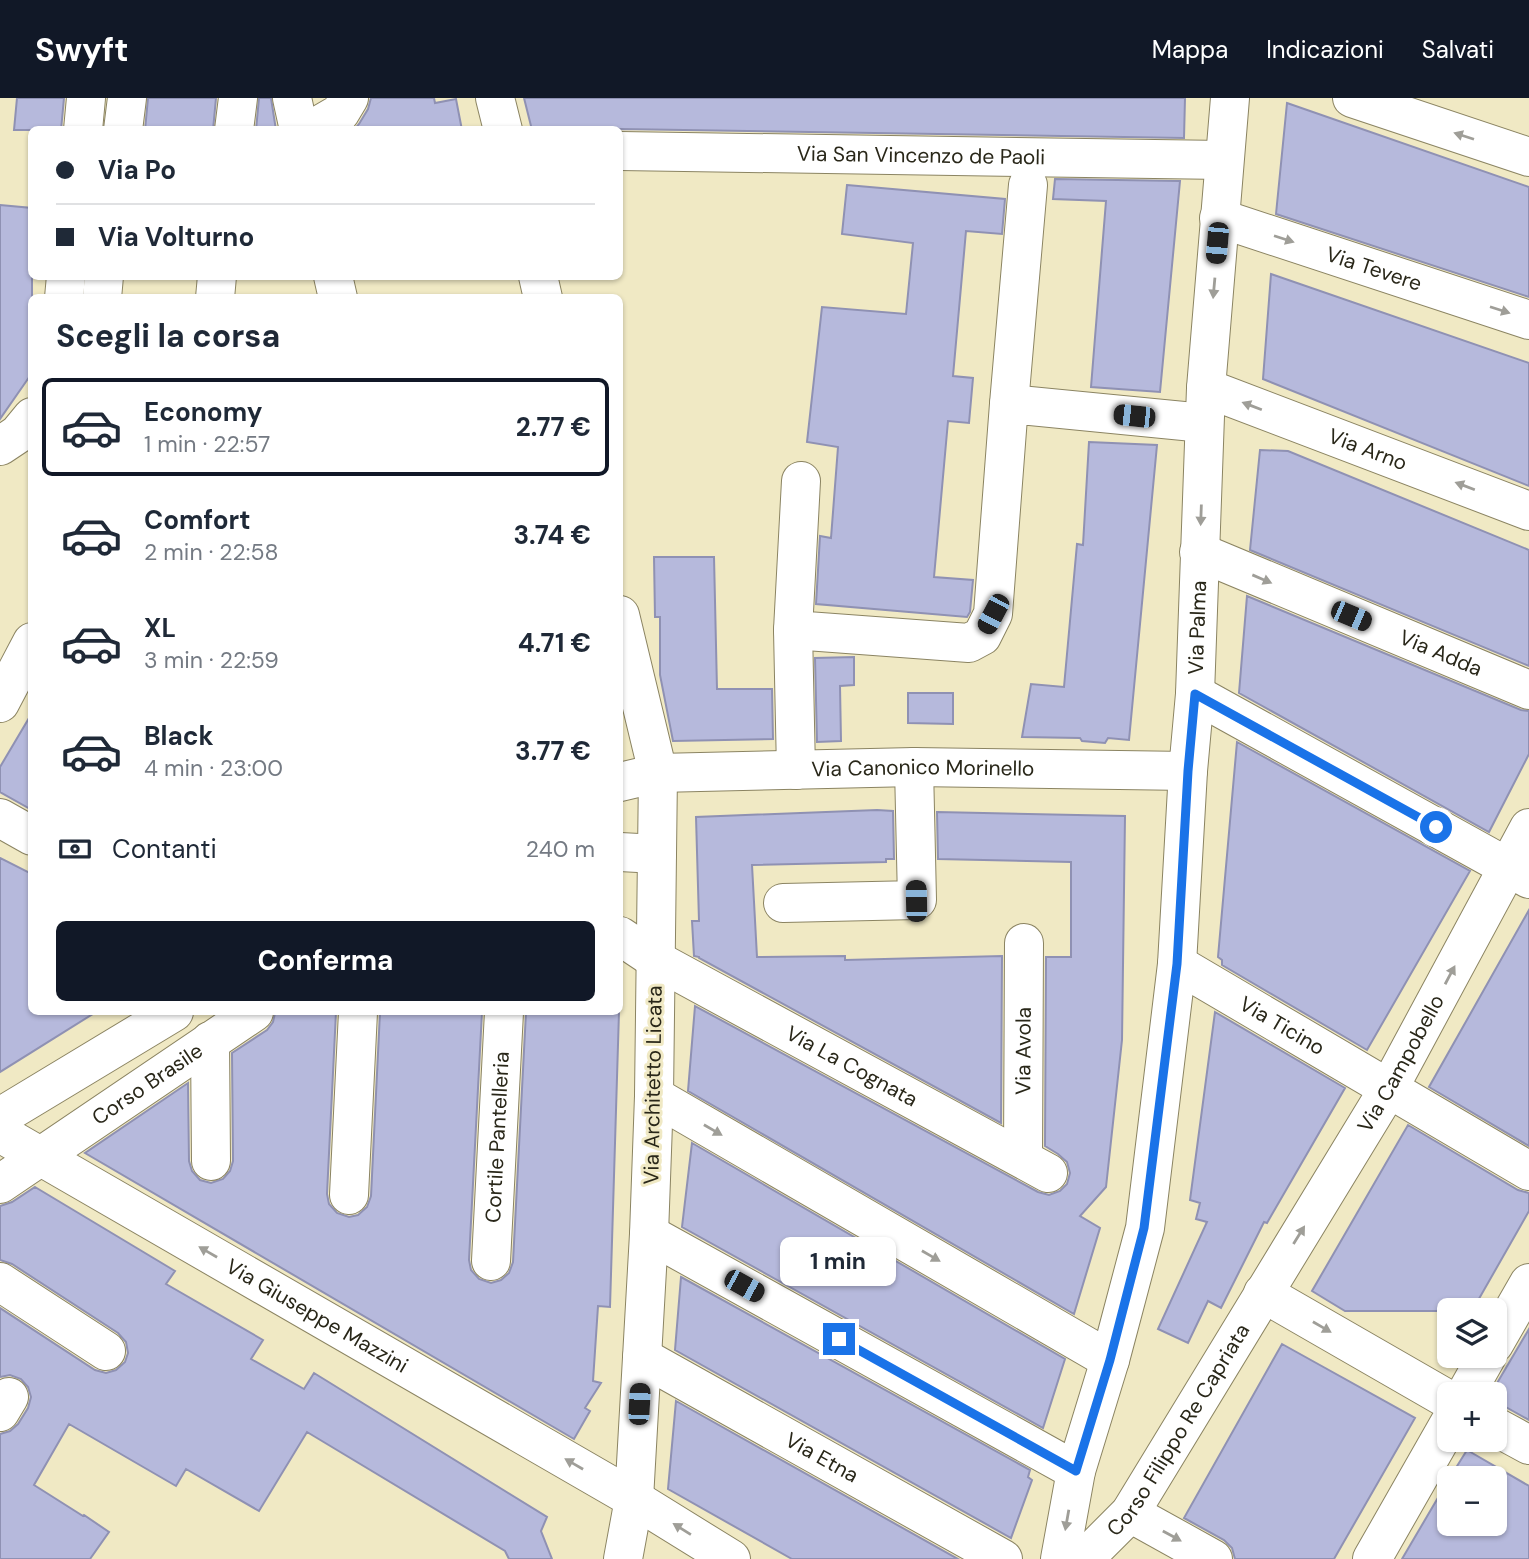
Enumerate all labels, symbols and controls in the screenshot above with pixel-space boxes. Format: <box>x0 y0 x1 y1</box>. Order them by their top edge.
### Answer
text: Swyft <box>35 28 128 71</box>
text: Mappa <box>1152 34 1228 65</box>
text: Indicazioni <box>1266 34 1384 65</box>
text: Salvati <box>1422 34 1494 65</box>
one-way arrow <box>1454 130 1475 140</box>
street label: Via San Vincenzo de Paoli <box>797 140 1045 171</box>
text: Via Po <box>98 153 176 187</box>
text: Via Volturno <box>98 220 254 254</box>
car <box>1205 221 1230 265</box>
one-way arrow <box>1274 235 1295 245</box>
street label: Via Tevere <box>1322 240 1425 298</box>
one-way arrow <box>1208 277 1219 299</box>
one-way arrow <box>1490 305 1511 316</box>
text: Scegli la corsa <box>56 315 280 357</box>
text: Economy <box>144 395 262 429</box>
icon: car <box>60 396 123 459</box>
one-way arrow <box>1242 400 1263 411</box>
car <box>1113 403 1156 429</box>
text: 2.77 € <box>516 410 591 444</box>
street label: Via Arno <box>1324 422 1411 477</box>
text: 1 min · 22:57 <box>144 429 270 459</box>
one-way arrow <box>1455 481 1476 492</box>
text: Comfort <box>144 503 250 537</box>
icon: car <box>60 504 123 567</box>
one-way arrow <box>1195 504 1206 526</box>
text: 3.74 € <box>513 518 591 552</box>
text: 2 min · 22:58 <box>144 537 279 567</box>
one-way arrow <box>1252 573 1273 584</box>
street label: Via Palma <box>1182 580 1213 675</box>
car <box>974 591 1013 637</box>
car <box>1328 598 1375 634</box>
text: XL <box>144 611 176 645</box>
icon: car <box>60 612 123 675</box>
street label: Via Adda <box>1395 623 1486 683</box>
text: 4.71 € <box>518 626 591 660</box>
text: 3 min · 22:59 <box>144 645 279 675</box>
text: Black <box>144 719 214 753</box>
icon: car <box>60 720 123 783</box>
text: 3.77 € <box>515 734 591 768</box>
text: 4 min · 23:00 <box>144 753 283 783</box>
street label: Via Canonico Morinello <box>811 753 1035 783</box>
route start <box>1420 811 1452 843</box>
icon: cash <box>56 830 94 868</box>
text: Contanti <box>112 832 217 866</box>
text: 240 m <box>526 834 595 864</box>
car <box>906 880 927 922</box>
button: Conferma <box>56 921 595 1001</box>
one-way arrow <box>1444 965 1456 984</box>
street label: Via Architetto Licata <box>637 985 669 1185</box>
street label: Via Ticino <box>1234 990 1330 1062</box>
street label: Via Campobello <box>1351 990 1451 1138</box>
street label: Via Avola <box>1009 1007 1038 1095</box>
street label: Via La Cognata <box>781 1019 923 1113</box>
street label: Corso Brasile <box>87 1037 208 1132</box>
street label: Cortile Pantelleria <box>479 1051 516 1224</box>
one-way arrow <box>704 1124 723 1136</box>
one-way arrow <box>1292 1225 1305 1244</box>
callout: 1 min <box>781 1238 897 1286</box>
one-way arrow <box>198 1246 218 1258</box>
text: 1 min <box>810 1246 866 1276</box>
one-way arrow <box>922 1250 941 1263</box>
street label: Via Giuseppe Mazzini <box>221 1252 413 1380</box>
car <box>721 1267 768 1305</box>
map controls <box>1437 1298 1507 1536</box>
button: layers <box>1437 1298 1507 1368</box>
street label: Corso Filippo Re Capriata <box>1101 1318 1256 1542</box>
one-way arrow <box>1313 1321 1332 1333</box>
route end <box>823 1323 855 1355</box>
car <box>628 1382 651 1426</box>
button: + <box>1437 1382 1507 1452</box>
street label: Via Etna <box>780 1426 863 1489</box>
one-way arrow <box>565 1458 584 1471</box>
button: − <box>1437 1466 1507 1536</box>
one-way arrow <box>1061 1509 1072 1531</box>
one-way arrow <box>673 1522 692 1535</box>
one-way arrow <box>1162 1530 1182 1542</box>

